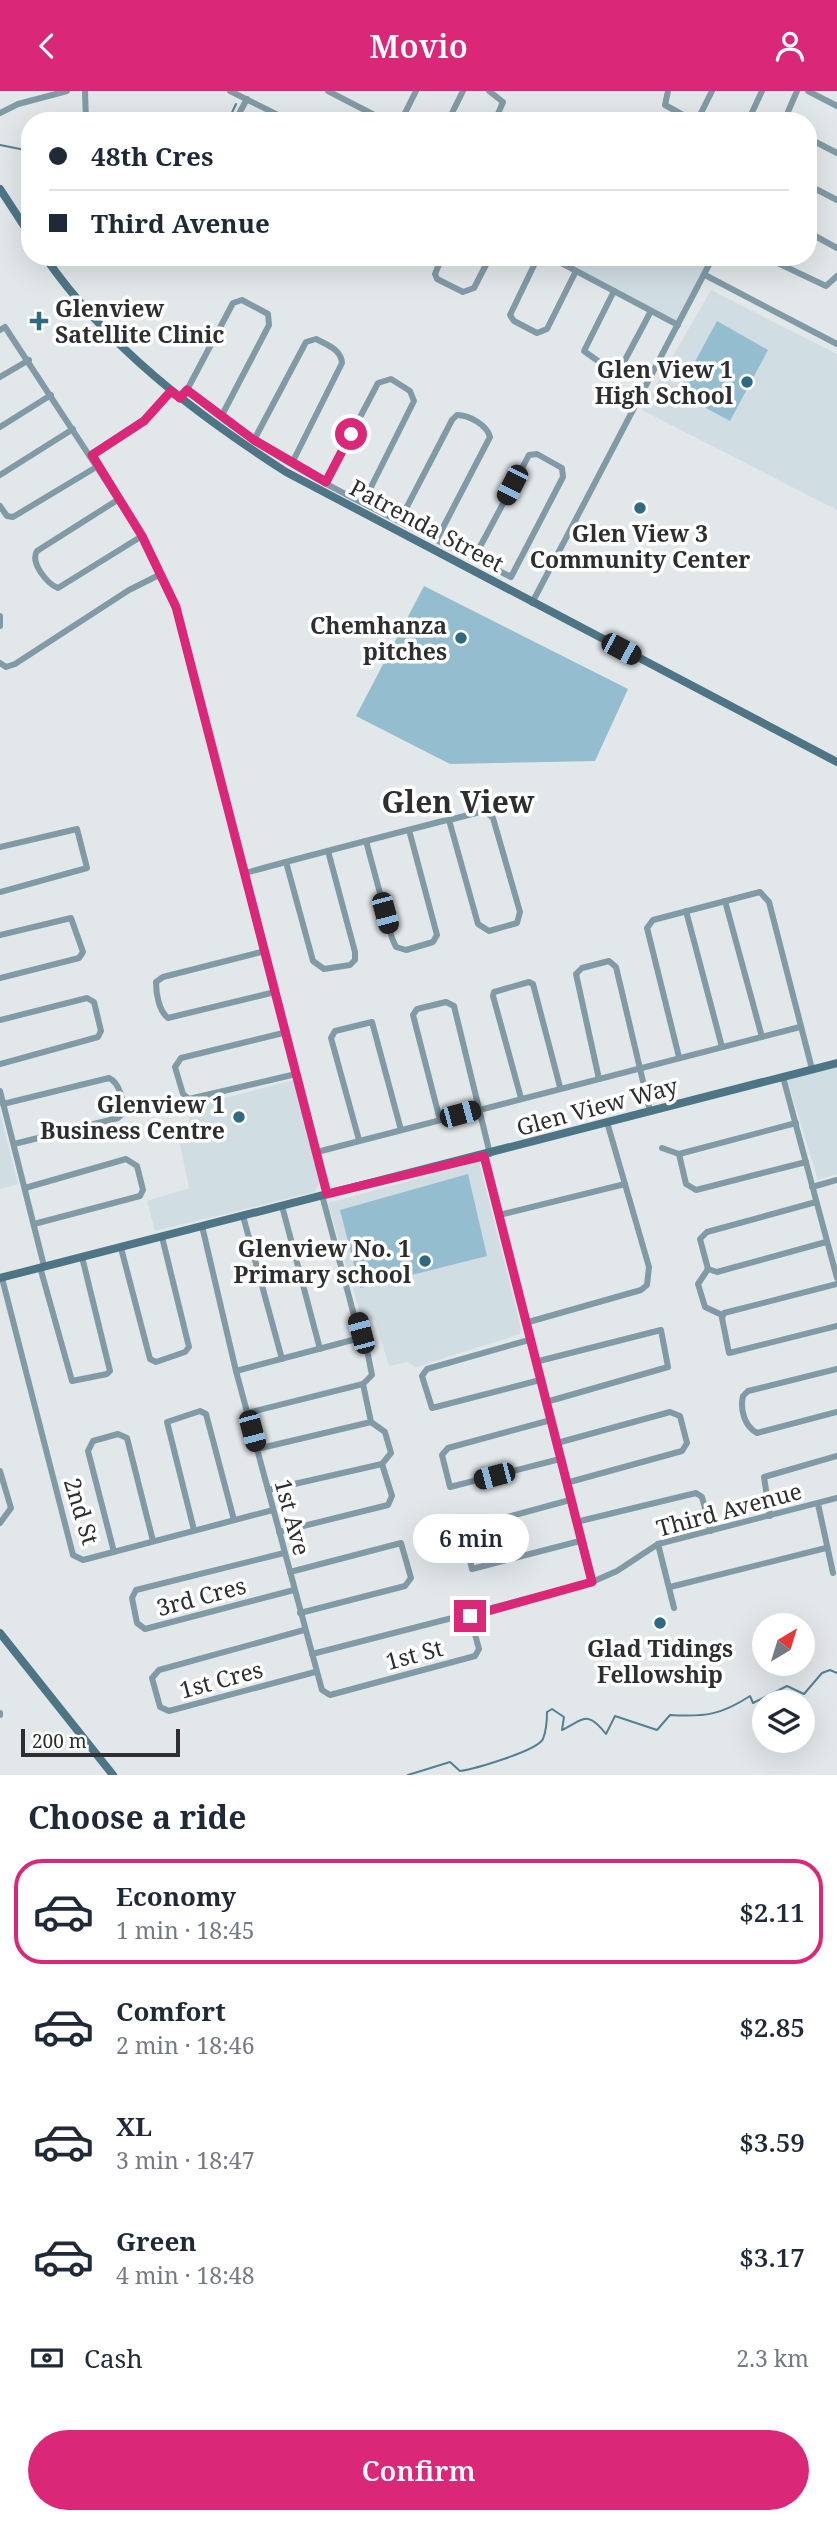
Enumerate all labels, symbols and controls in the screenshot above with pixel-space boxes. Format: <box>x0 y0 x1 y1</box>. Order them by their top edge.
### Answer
text: Movio <box>369 24 468 67</box>
icon: back <box>28 27 66 65</box>
icon: person <box>771 27 809 65</box>
text: 48th Cres <box>91 138 213 174</box>
text: Third Avenue <box>91 205 270 241</box>
place label: Glenview Satellite Clinic <box>55 292 224 350</box>
marker: Glenview Satellite Clinic <box>29 311 49 331</box>
place label: Glen View 1 High School <box>595 353 733 411</box>
marker: Glen View 1 High School <box>739 374 755 390</box>
route start <box>335 418 367 450</box>
car <box>494 462 531 508</box>
street label: Patrenda Street <box>344 471 510 579</box>
marker: Glen View 3 Community Center <box>632 500 648 516</box>
place label: Glen View 3 Community Center <box>530 517 750 575</box>
place label: Chemhanza pitches <box>310 609 447 667</box>
marker: Chemhanza pitches <box>453 630 469 646</box>
car <box>598 630 645 668</box>
district label: Glen View <box>382 781 535 822</box>
car <box>370 890 401 936</box>
street label: Glen View Way <box>513 1069 681 1143</box>
place label: Glenview 1 Business Centre <box>40 1088 225 1146</box>
car <box>437 1098 484 1130</box>
marker: Glenview 1 Business Centre <box>231 1109 247 1125</box>
place label: Glenview No. 1 Primary school <box>234 1232 411 1290</box>
marker: Glenview No. 1 Primary school <box>417 1253 433 1269</box>
car <box>346 1310 377 1356</box>
car <box>237 1408 268 1454</box>
car <box>471 1460 518 1492</box>
street label: 2nd St <box>57 1474 107 1548</box>
street label: Third Avenue <box>653 1474 805 1544</box>
street label: 1st Ave <box>267 1475 319 1559</box>
callout: 6 min <box>412 1515 528 1563</box>
text: 6 min <box>439 1522 503 1554</box>
street label: 3rd Cres <box>153 1569 249 1623</box>
route end <box>454 1600 486 1632</box>
north arrow <box>752 1613 816 1677</box>
map controls <box>752 1613 815 1753</box>
marker: Glad Tidings Fellowship <box>652 1615 668 1631</box>
street label: 1st St <box>382 1631 446 1677</box>
place label: Glad Tidings Fellowship <box>587 1632 733 1690</box>
street label: 1st Cres <box>176 1653 266 1705</box>
button: layers <box>752 1690 815 1753</box>
scale bar <box>21 1726 180 1758</box>
text: 200 m <box>32 1728 87 1754</box>
text: Choose a ride <box>28 1795 247 1838</box>
text: Economy <box>116 1878 236 1914</box>
icon: car <box>32 1880 95 1943</box>
text: $2.11 <box>739 1894 805 1930</box>
text: 1 min · 18:45 <box>116 1914 254 1946</box>
text: Comfort <box>116 1993 226 2029</box>
icon: car <box>32 1995 95 2058</box>
text: $2.85 <box>739 2009 805 2045</box>
text: 2 min · 18:46 <box>116 2029 254 2061</box>
text: XL <box>116 2108 152 2144</box>
icon: car <box>32 2110 95 2173</box>
text: $3.59 <box>739 2124 805 2160</box>
text: 3 min · 18:47 <box>116 2144 254 2176</box>
text: Green <box>116 2223 197 2259</box>
icon: car <box>32 2225 95 2288</box>
text: $3.17 <box>739 2239 805 2275</box>
text: 4 min · 18:48 <box>116 2259 254 2291</box>
icon: cash <box>28 2339 66 2377</box>
text: Cash <box>84 2340 143 2376</box>
text: 2.3 km <box>736 2342 809 2374</box>
button: Confirm <box>28 2430 809 2510</box>

